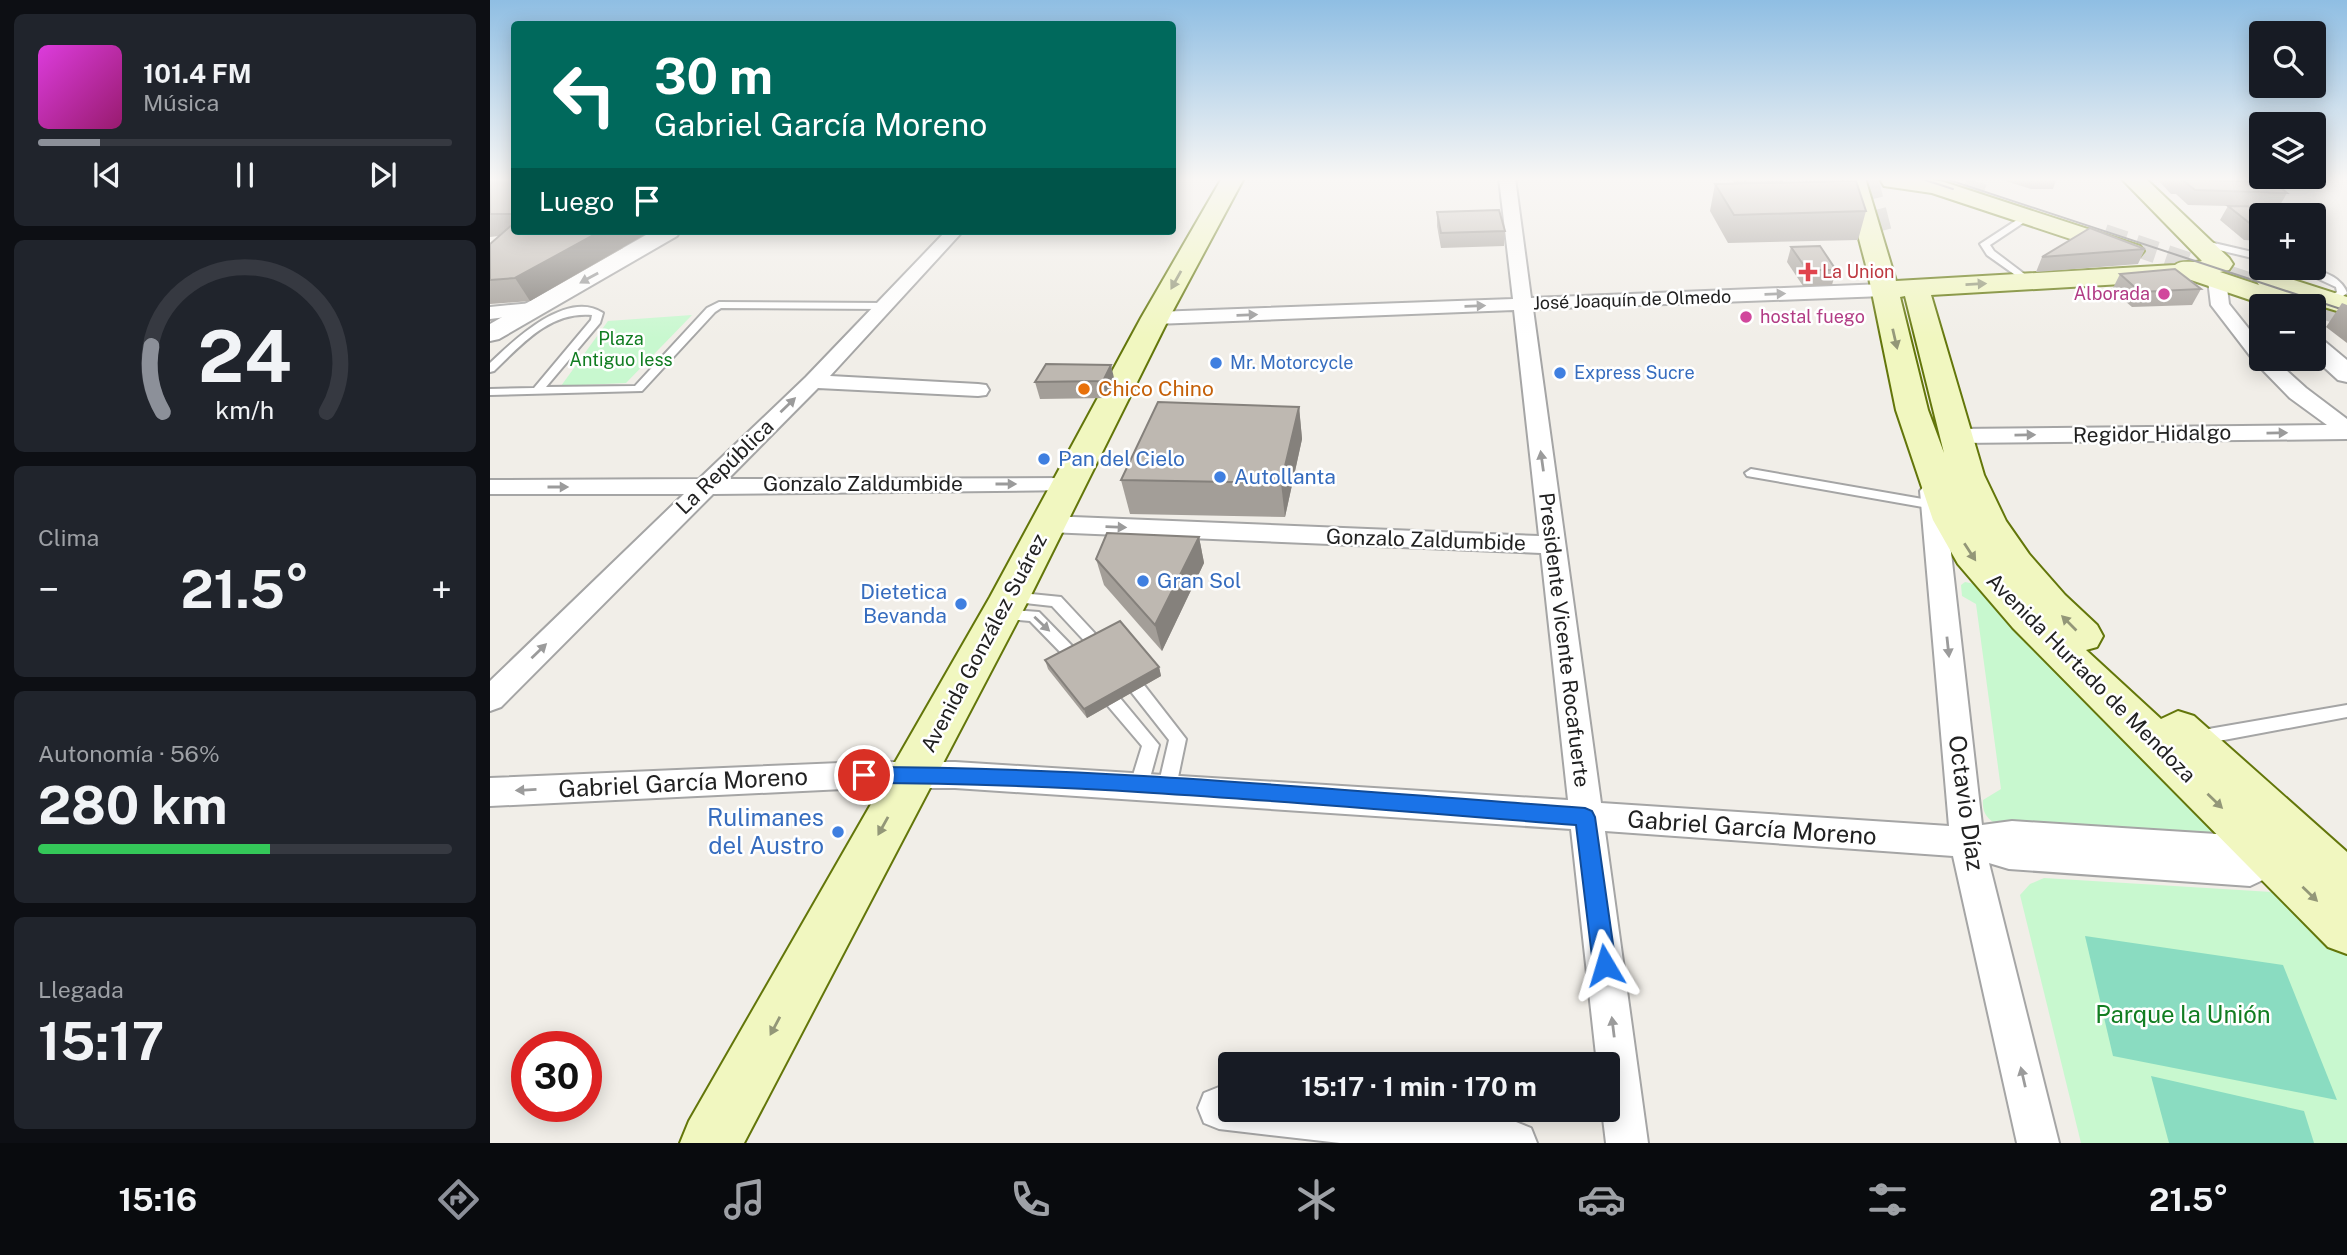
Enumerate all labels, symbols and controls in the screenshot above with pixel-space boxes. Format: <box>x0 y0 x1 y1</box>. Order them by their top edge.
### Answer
map controls <box>2249 21 2326 371</box>
button: search <box>2249 21 2326 98</box>
text: 30 m <box>654 47 773 105</box>
icon: left <box>539 49 630 140</box>
text: 101.4 FM <box>143 58 252 89</box>
text: Música <box>143 89 219 116</box>
text: Gabriel García Moreno <box>654 106 987 143</box>
button: layers <box>2249 112 2326 189</box>
icon: previous <box>88 156 126 194</box>
icon: pause <box>226 156 264 194</box>
icon: next <box>364 156 402 194</box>
icon: arrive <box>628 182 666 220</box>
text: Luego <box>539 186 614 217</box>
button: + <box>2249 203 2326 280</box>
place label: La Union <box>1822 261 1894 282</box>
marker: La Union <box>1800 264 1816 280</box>
one-way arrow <box>1170 271 1182 290</box>
one-way arrow <box>579 272 599 284</box>
one-way arrow <box>1965 279 1987 290</box>
place label: Alborada <box>2074 283 2150 304</box>
street label: José Joaquín de Olmedo <box>1533 286 1731 313</box>
marker: Alborada <box>2156 286 2172 302</box>
one-way arrow <box>1765 288 1787 299</box>
button: − <box>2249 294 2326 371</box>
one-way arrow <box>1464 300 1486 311</box>
place label: hostal fuego <box>1760 306 1865 327</box>
one-way arrow <box>1237 309 1259 320</box>
marker: hostal fuego <box>1738 309 1754 325</box>
text: 24 <box>198 313 292 398</box>
park label: Plaza Antiguo Iess <box>569 328 673 370</box>
one-way arrow <box>1890 328 1901 350</box>
place label: Mr. Motorcycle <box>1230 352 1353 373</box>
marker: Mr. Motorcycle <box>1208 355 1224 371</box>
place label: Express Sucre <box>1574 362 1695 383</box>
marker: Express Sucre <box>1552 365 1568 381</box>
place label: Chico Chino <box>1098 376 1214 401</box>
marker: Chico Chino <box>1076 381 1092 397</box>
text: km/h <box>216 394 274 424</box>
one-way arrow <box>780 397 797 414</box>
street label: La República <box>671 414 779 519</box>
street label: Regidor Hidalgo <box>2073 420 2231 447</box>
one-way arrow <box>2266 427 2288 439</box>
one-way arrow <box>2014 430 2036 441</box>
place label: Pan del Cielo <box>1058 446 1185 471</box>
one-way arrow <box>1536 450 1547 472</box>
marker: Pan del Cielo <box>1036 451 1052 467</box>
place label: Autollanta <box>1234 464 1336 489</box>
marker: Autollanta <box>1212 469 1228 485</box>
street label: Gonzalo Zaldumbide <box>763 471 963 496</box>
one-way arrow <box>995 478 1017 490</box>
one-way arrow <box>547 481 569 493</box>
street label: Presidente Vicente Rocafuerte <box>1534 491 1595 789</box>
one-way arrow <box>1105 521 1127 532</box>
text: Clima <box>38 524 99 551</box>
street label: Gonzalo Zaldumbide <box>1326 524 1526 555</box>
street label: Avenida González Suárez <box>915 529 1052 756</box>
one-way arrow <box>1964 542 1977 562</box>
text: 21.5° <box>180 559 310 620</box>
text: − <box>38 567 59 612</box>
text: + <box>431 567 452 612</box>
place label: Gran Sol <box>1157 568 1241 593</box>
street label: Avenida Hurtado de Mendoza <box>1982 568 2201 787</box>
marker: Gran Sol <box>1135 573 1151 589</box>
place label: Dietetica Bevanda <box>860 579 947 628</box>
marker: Dietetica Bevanda <box>953 596 969 612</box>
one-way arrow <box>1033 615 1050 631</box>
one-way arrow <box>2061 616 2078 632</box>
one-way arrow <box>1942 637 1953 659</box>
one-way arrow <box>530 642 547 659</box>
street label: Octavio Díaz <box>1944 733 1990 872</box>
text: Autonomía · 56% <box>38 740 220 767</box>
pin <box>834 745 894 805</box>
icon: arrive <box>845 756 883 794</box>
street label: Gabriel García Moreno <box>557 761 808 803</box>
text: 280 km <box>38 775 228 836</box>
one-way arrow <box>515 785 537 796</box>
one-way arrow <box>2206 793 2223 809</box>
place label: Rulimanes del Austro <box>707 803 824 859</box>
street label: Gabriel García Moreno <box>1626 804 1878 850</box>
one-way arrow <box>877 817 889 836</box>
marker: Rulimanes del Austro <box>830 824 846 840</box>
one-way arrow <box>2301 886 2319 902</box>
position arrow <box>1568 928 1642 1002</box>
text: Llegada <box>38 976 124 1003</box>
park label: Parque la Unión <box>2095 1000 2271 1028</box>
text: 15:17 <box>38 1011 164 1072</box>
one-way arrow <box>1607 1016 1618 1038</box>
one-way arrow <box>769 1017 781 1037</box>
speed limit sign: 30 <box>511 1031 602 1122</box>
one-way arrow <box>2017 1066 2028 1088</box>
text: 15:17 · 1 min · 170 m <box>1301 1071 1537 1102</box>
icon: directions <box>434 1175 483 1224</box>
icon: music <box>720 1175 769 1224</box>
icon: phone <box>1006 1175 1055 1224</box>
icon: climate <box>1292 1175 1341 1224</box>
icon: car <box>1577 1175 1626 1224</box>
icon: filters <box>1863 1175 1912 1224</box>
text: 15:16 <box>118 1181 197 1218</box>
text: 21.5° <box>2149 1181 2229 1218</box>

